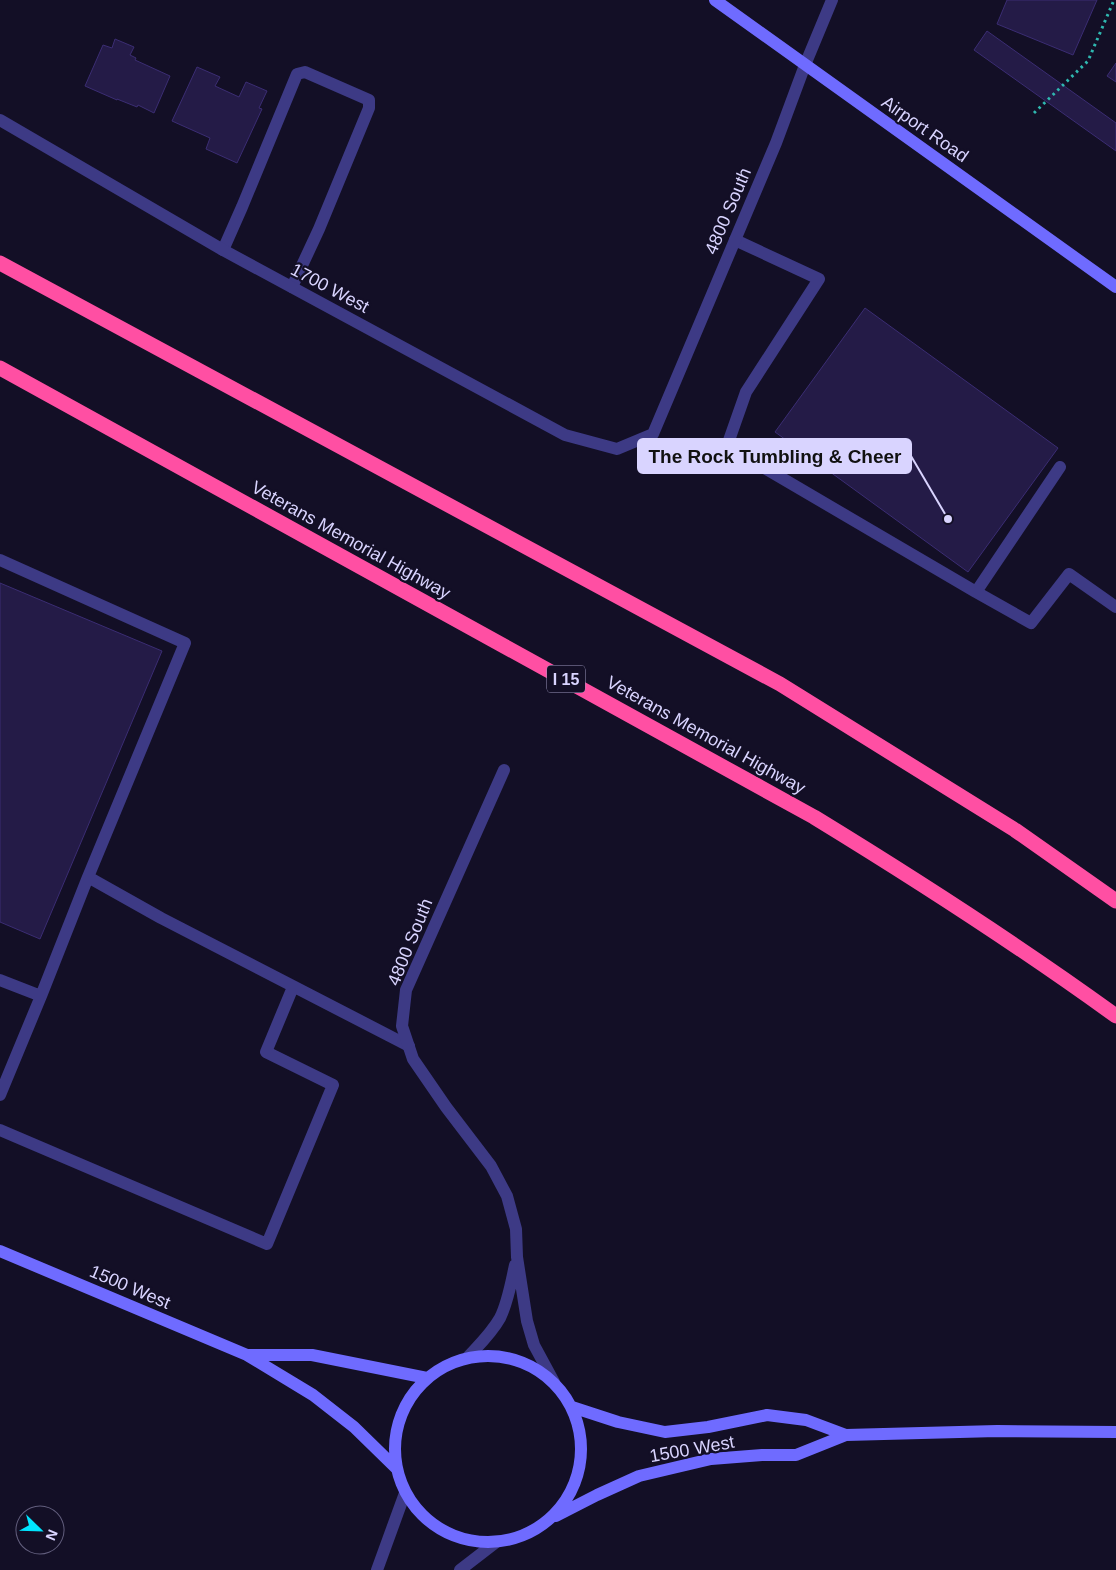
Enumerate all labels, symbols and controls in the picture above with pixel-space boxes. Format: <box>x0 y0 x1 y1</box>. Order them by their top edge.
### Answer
street label: Airport Road <box>878 92 972 166</box>
street label: 4800 South <box>701 165 755 257</box>
street label: 1700 West <box>287 259 373 317</box>
callout: The Rock Tumbling & Cheer <box>638 439 911 473</box>
text: The Rock Tumbling & Cheer <box>648 446 902 467</box>
street label: Veterans Memorial Highway <box>248 477 454 603</box>
road number: I 15 <box>547 666 585 692</box>
street label: Veterans Memorial Highway <box>603 672 809 798</box>
street label: 4800 South <box>383 896 437 988</box>
street label: 1500 West <box>87 1261 173 1313</box>
street label: 1500 West <box>648 1432 736 1466</box>
north arrow <box>15 1505 65 1555</box>
text: N <box>43 1527 61 1543</box>

